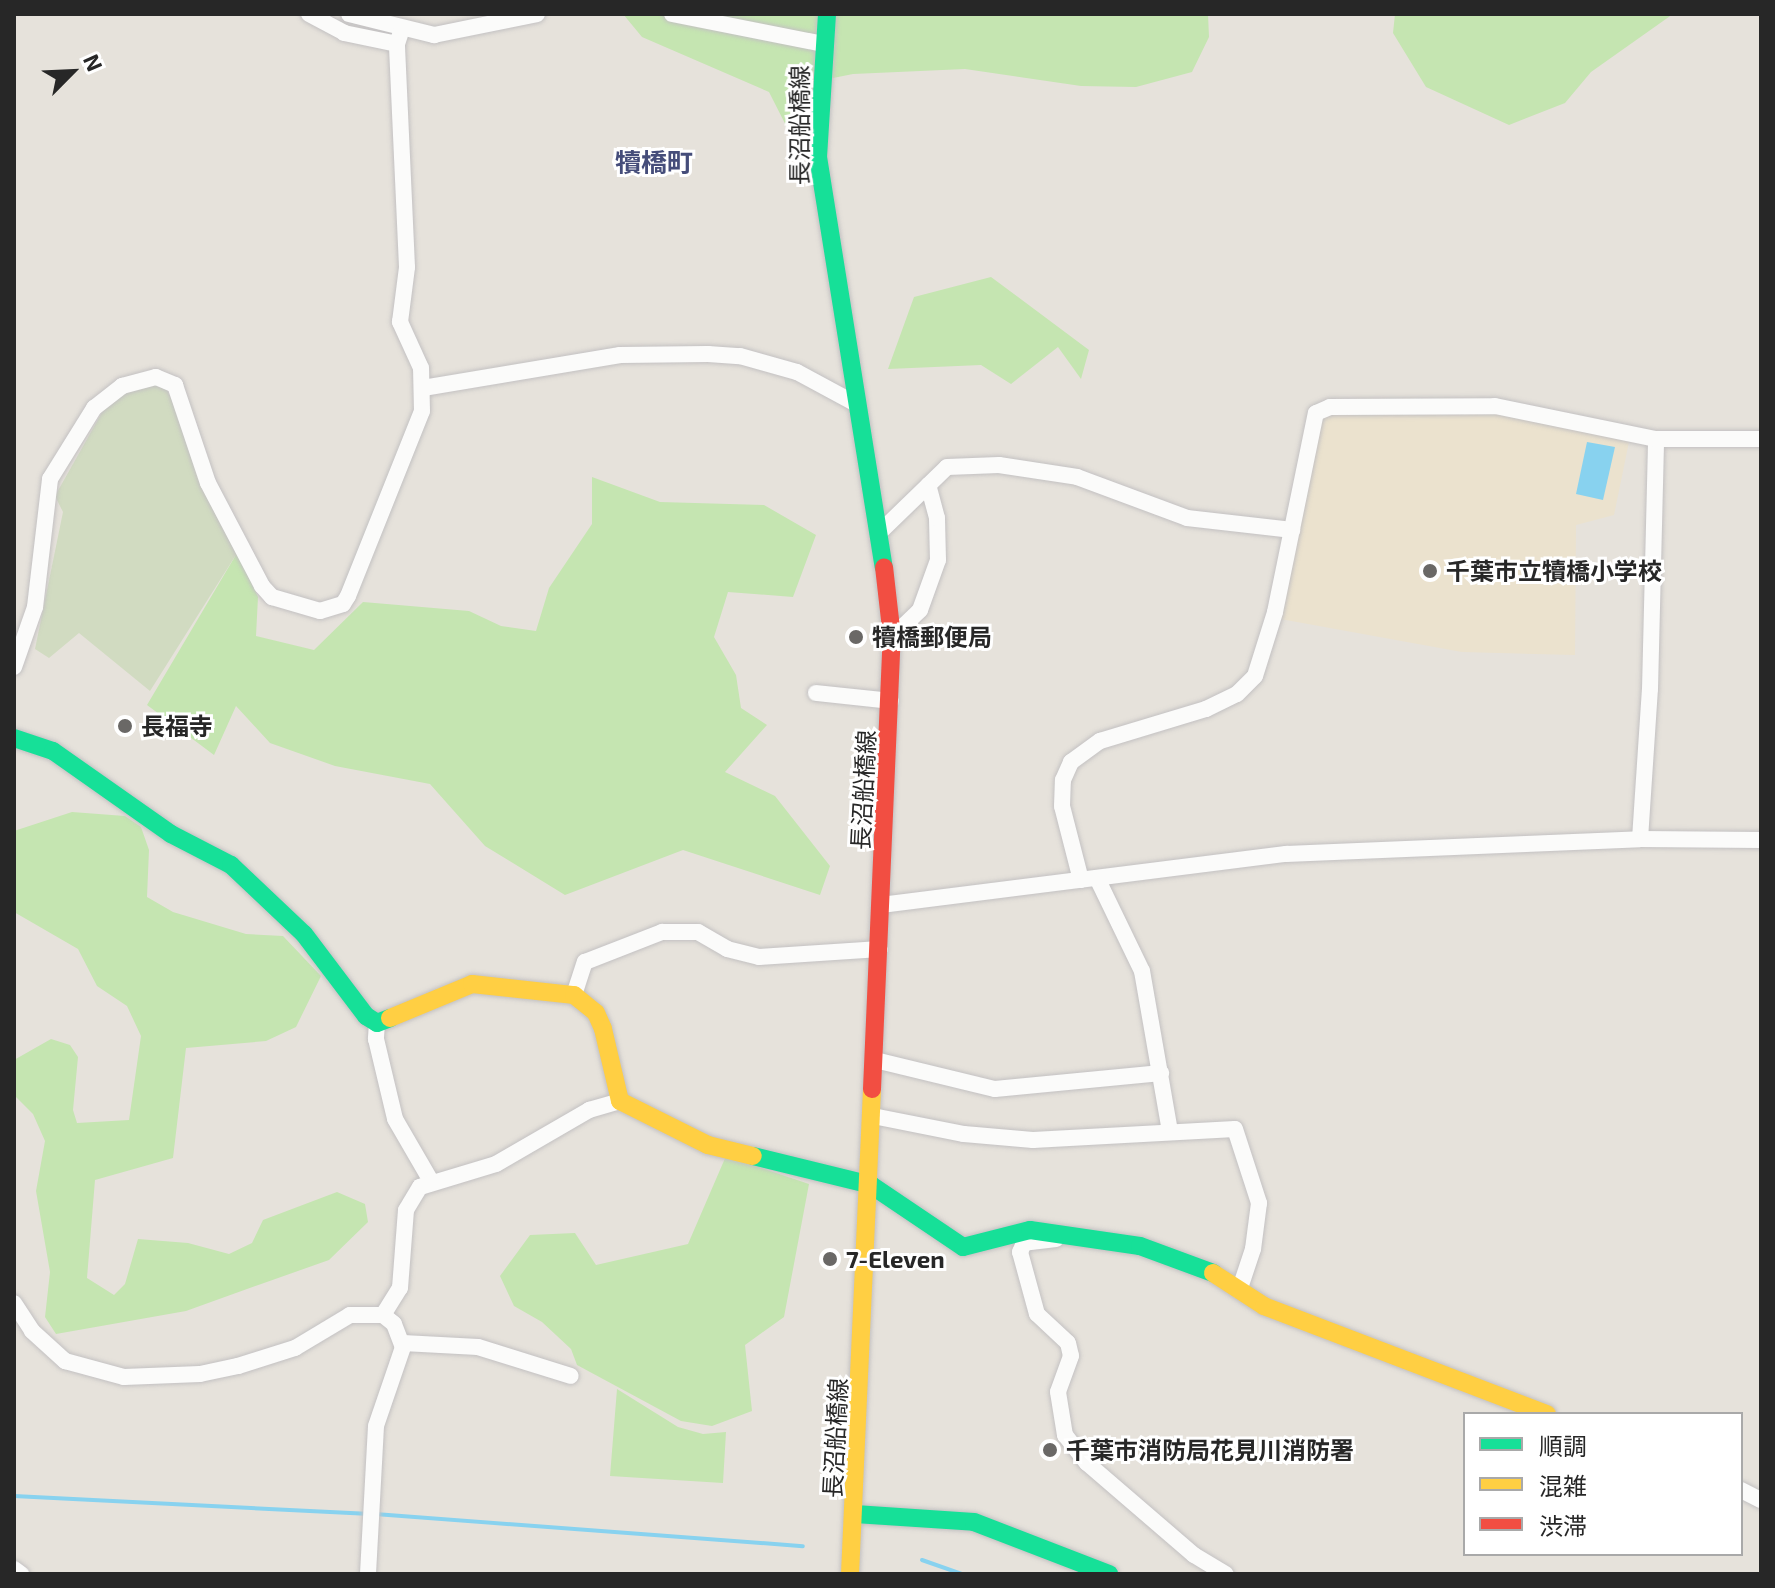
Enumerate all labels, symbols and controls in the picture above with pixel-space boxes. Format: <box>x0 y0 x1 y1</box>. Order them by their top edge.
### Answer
north arrow <box>32 32 112 112</box>
text: N <box>79 50 109 75</box>
street label: 長沼船橋線 <box>785 65 813 185</box>
district label: 犢橋町 <box>615 146 693 178</box>
place label: 千葉市立犢橋小学校 <box>1446 557 1662 585</box>
marker: 千葉市立犢橋小学校 <box>1421 562 1439 580</box>
place label: 犢橋郵便局 <box>872 623 992 651</box>
marker: 犢橋郵便局 <box>847 628 865 646</box>
place label: 長福寺 <box>141 712 213 740</box>
marker: 長福寺 <box>116 717 134 735</box>
street label: 長沼船橋線 <box>845 729 881 851</box>
place label: 7-Eleven <box>846 1245 945 1273</box>
marker: 7-Eleven <box>821 1250 839 1268</box>
street label: 長沼船橋線 <box>817 1377 853 1499</box>
legend <box>1463 1412 1743 1556</box>
text: 順調 <box>1539 1431 1587 1460</box>
place label: 千葉市消防局花見川消防署 <box>1066 1436 1354 1464</box>
marker: 千葉市消防局花見川消防署 <box>1041 1441 1059 1459</box>
text: 混雑 <box>1539 1471 1587 1500</box>
text: 渋滞 <box>1539 1511 1587 1540</box>

